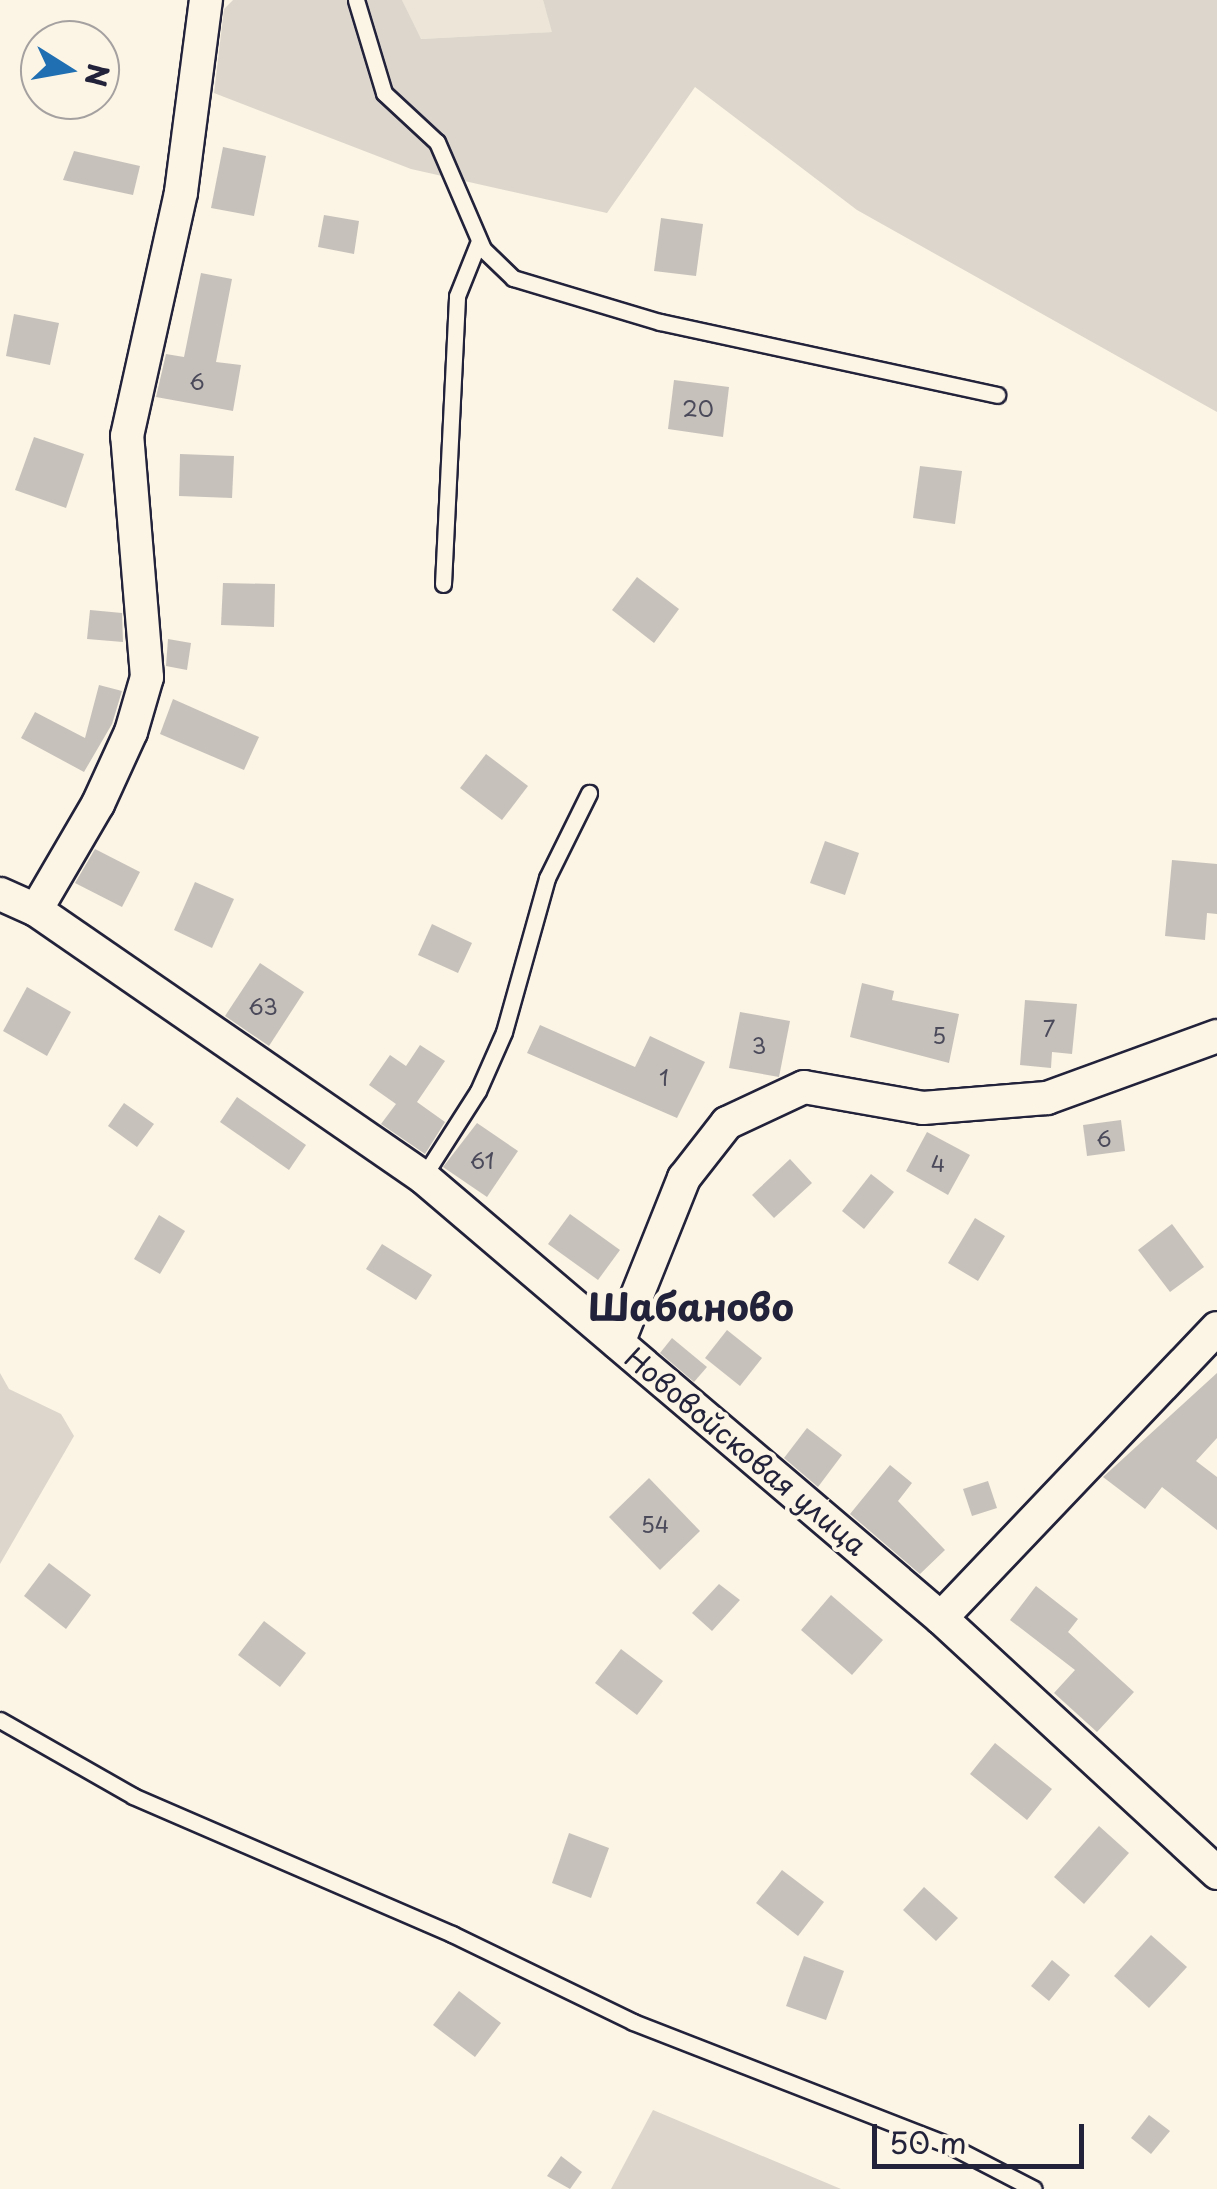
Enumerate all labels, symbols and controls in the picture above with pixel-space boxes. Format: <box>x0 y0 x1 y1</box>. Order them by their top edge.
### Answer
north arrow <box>20 20 120 120</box>
text: N <box>75 60 121 90</box>
house number: 6 <box>189 368 205 394</box>
house number: 20 <box>682 395 714 421</box>
house number: 63 <box>248 993 278 1019</box>
house number: 7 <box>1043 1015 1055 1041</box>
house number: 5 <box>932 1022 946 1048</box>
house number: 3 <box>752 1032 766 1058</box>
house number: 1 <box>659 1064 669 1090</box>
house number: 6 <box>1096 1125 1112 1151</box>
house number: 61 <box>470 1147 494 1173</box>
house number: 4 <box>931 1150 945 1176</box>
district label: Шабаново <box>588 1283 794 1329</box>
street label: Нововойсковая улица <box>618 1340 874 1562</box>
house number: 54 <box>641 1511 669 1537</box>
scale bar <box>877 2104 1090 2166</box>
text: 50 m <box>889 2119 967 2164</box>

